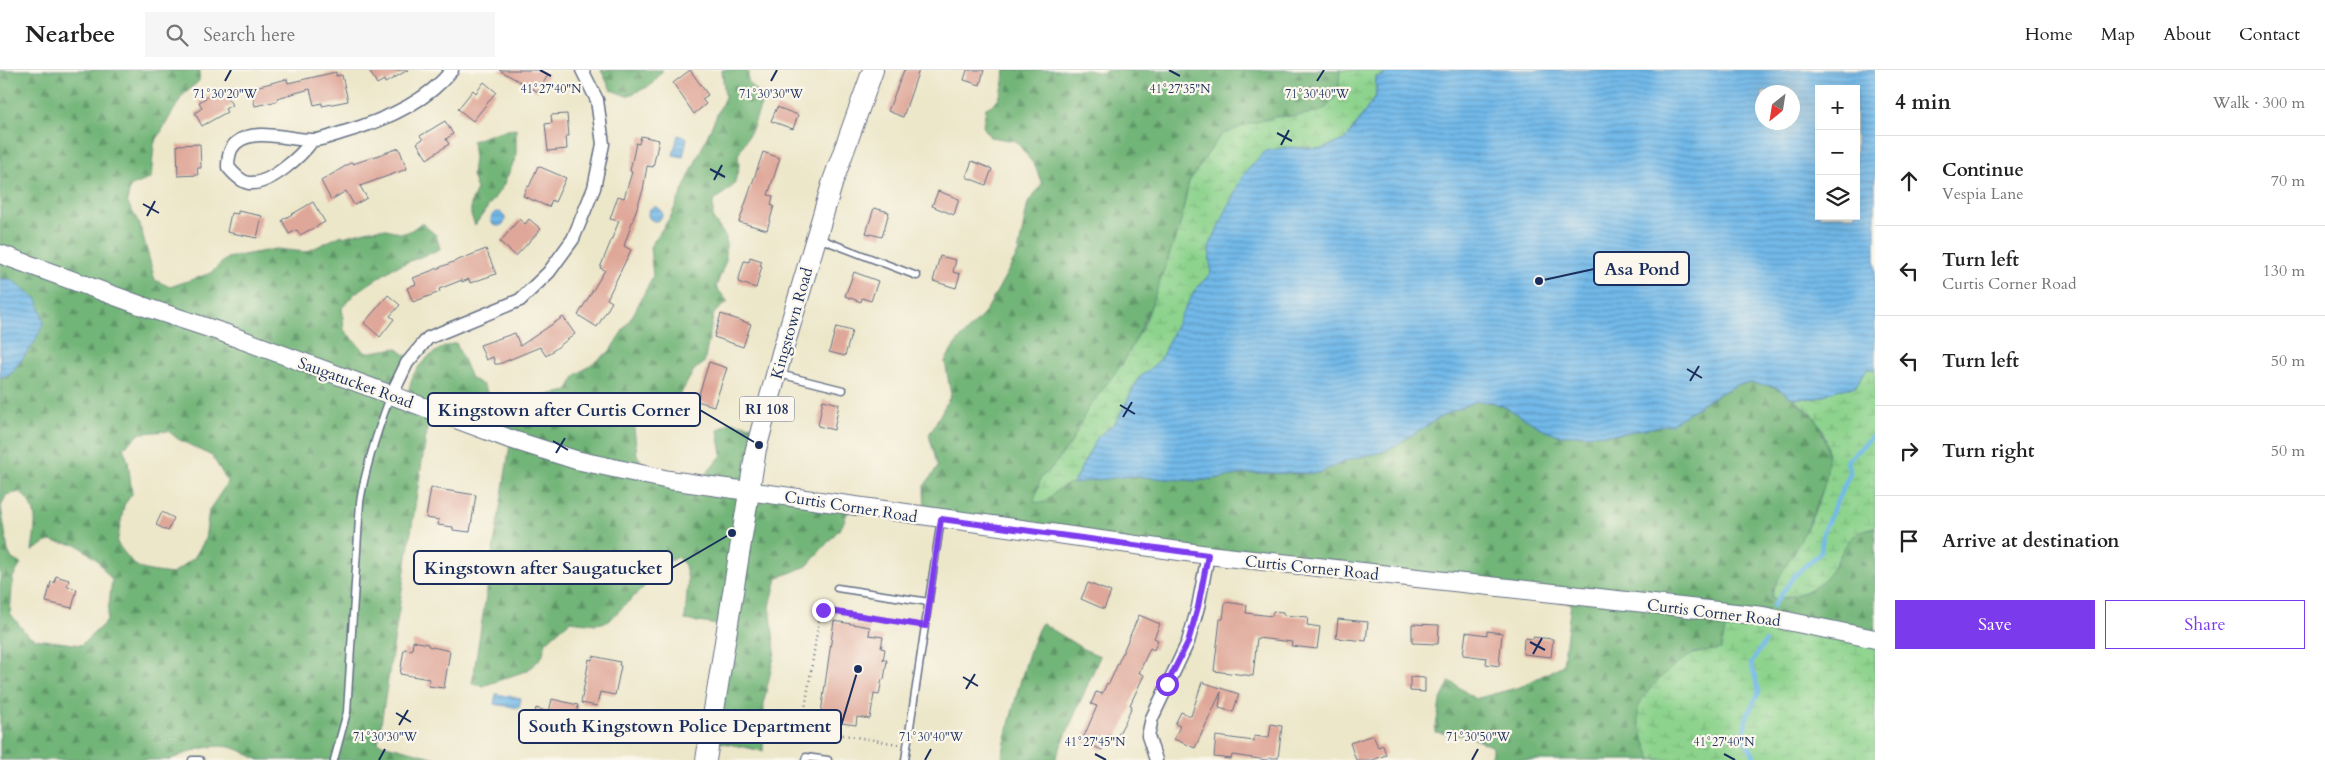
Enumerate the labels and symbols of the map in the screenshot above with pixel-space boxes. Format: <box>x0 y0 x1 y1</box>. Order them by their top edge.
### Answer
text: 41°27'40"N <box>521 81 582 97</box>
text: 41°27'35"N <box>1150 81 1211 97</box>
north arrow <box>1755 85 1800 130</box>
text: 71°30'20"W <box>193 86 258 102</box>
text: 71°30'30"W <box>739 86 804 102</box>
text: 71°30'40"W <box>1285 86 1350 102</box>
callout: Asa Pond <box>1594 252 1689 285</box>
text: Asa Pond <box>1604 257 1681 282</box>
street label: Kingstown Road <box>766 265 819 382</box>
street label: Saugatucket Road <box>295 352 417 414</box>
callout: Kingstown after Curtis Corner <box>428 393 700 426</box>
road number: RI 108 <box>740 396 794 422</box>
text: Kingstown after Curtis Corner <box>438 398 691 423</box>
street label: Curtis Corner Road <box>783 486 919 528</box>
street label: Curtis Corner Road <box>1244 550 1380 586</box>
callout: Kingstown after Saugatucket <box>414 551 672 584</box>
text: Kingstown after Saugatucket <box>424 556 663 581</box>
street label: Curtis Corner Road <box>1646 594 1782 632</box>
route end <box>812 599 835 622</box>
route start <box>1156 673 1179 696</box>
callout: South Kingstown Police Department <box>519 710 841 743</box>
text: South Kingstown Police Department <box>529 714 832 739</box>
text: 71°30'30"W <box>353 729 418 745</box>
text: 71°30'40"W <box>899 729 964 745</box>
text: 71°30'50"W <box>1446 729 1511 745</box>
text: 41°27'45"N <box>1065 734 1126 750</box>
text: 41°27'40"N <box>1694 734 1755 750</box>

